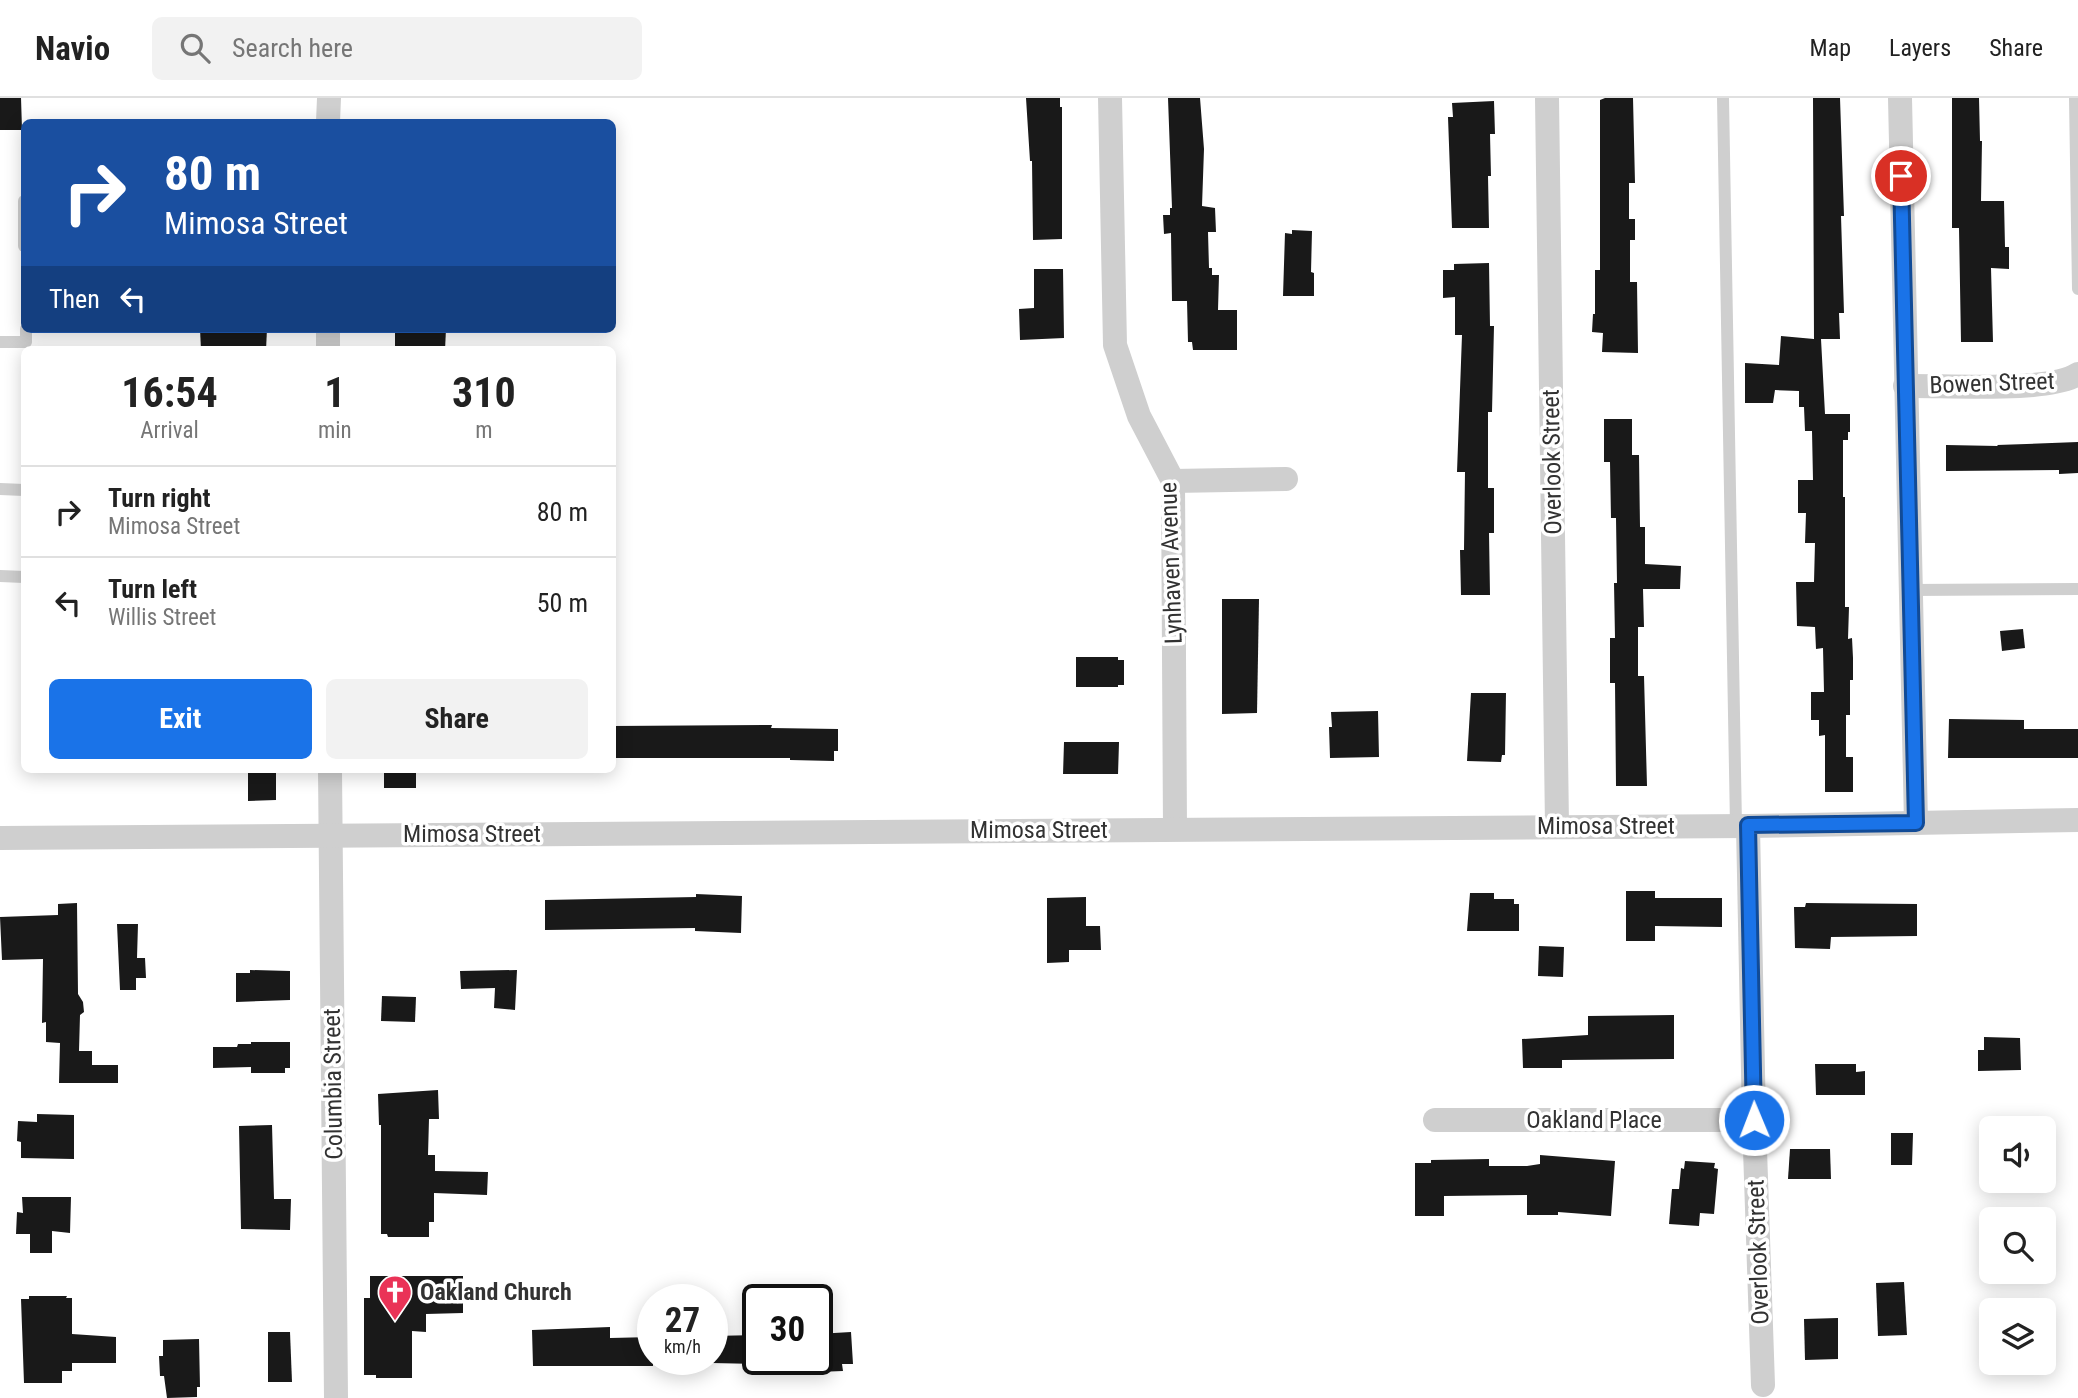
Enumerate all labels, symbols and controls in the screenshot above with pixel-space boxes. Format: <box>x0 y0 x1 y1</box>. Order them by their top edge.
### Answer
search box <box>152 17 642 80</box>
text: Navio <box>35 29 110 68</box>
icon: search <box>176 29 214 67</box>
text: Search here <box>232 33 353 63</box>
text: Map <box>1810 34 1851 62</box>
text: Layers <box>1889 34 1951 62</box>
text: Share <box>1989 34 2043 62</box>
text: 80 m <box>164 145 261 202</box>
pin <box>1871 146 1931 206</box>
icon: right <box>49 147 140 238</box>
icon: arrive <box>1882 157 1920 195</box>
text: Mimosa Street <box>164 204 348 242</box>
icon: left <box>114 280 152 318</box>
text: Then <box>49 284 100 314</box>
street label: Bowen Street <box>1929 367 2055 399</box>
text: 16:54 <box>121 368 218 417</box>
text: 1 <box>324 368 345 417</box>
text: 310 <box>452 368 516 417</box>
street label: Overlook Street <box>1537 389 1567 535</box>
text: Arrival <box>140 417 199 444</box>
text: min <box>318 417 352 444</box>
text: m <box>475 417 492 444</box>
street label: Lynhaven Avenue <box>1154 482 1188 644</box>
text: Turn right <box>108 483 210 513</box>
icon: right <box>49 493 87 531</box>
text: 80 m <box>537 497 588 527</box>
text: Mimosa Street <box>108 513 240 540</box>
text: Turn left <box>108 574 197 604</box>
icon: left <box>49 584 87 622</box>
text: 50 m <box>537 588 588 618</box>
text: Willis Street <box>108 604 216 631</box>
button: Exit <box>49 679 312 759</box>
button: Share <box>326 679 588 759</box>
street label: Mimosa Street <box>1537 812 1675 840</box>
street label: Mimosa Street <box>970 816 1108 844</box>
street label: Mimosa Street <box>403 820 541 848</box>
street label: Columbia Street <box>318 1008 348 1160</box>
position arrow <box>1717 1083 1791 1157</box>
street label: Oakland Place <box>1526 1106 1662 1134</box>
map controls <box>1979 1116 2056 1375</box>
button: sound <box>1979 1116 2056 1193</box>
street label: Overlook Street <box>1741 1179 1775 1325</box>
button: search <box>1979 1207 2056 1284</box>
church icon: Oakland Church <box>376 1273 414 1322</box>
place label: Oakland Church <box>420 1278 572 1306</box>
speed limit sign: 30 <box>742 1284 833 1375</box>
button: layers <box>1979 1298 2056 1375</box>
text: 27 <box>665 1300 700 1341</box>
text: km/h <box>664 1336 701 1357</box>

